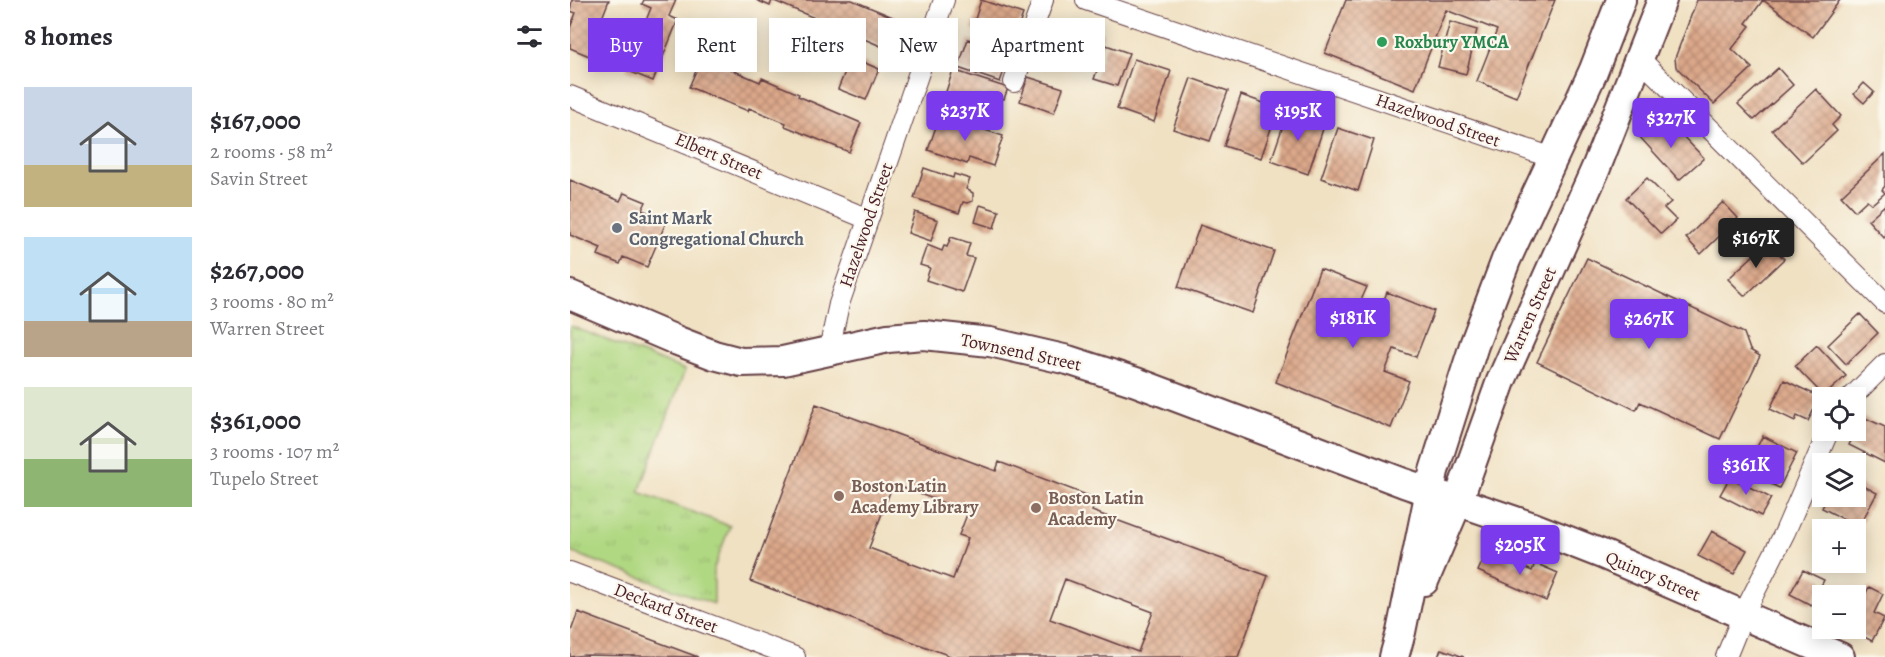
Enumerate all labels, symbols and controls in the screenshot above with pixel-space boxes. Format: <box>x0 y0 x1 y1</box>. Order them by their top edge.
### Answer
chip: Buy <box>588 18 663 72</box>
chip: Rent <box>675 18 757 72</box>
chip: Filters <box>769 18 866 72</box>
chip: New <box>878 18 958 72</box>
chip: Apartment <box>970 18 1105 72</box>
text: 8 homes <box>24 19 113 54</box>
icon: filters <box>513 20 546 53</box>
place label: Roxbury YMCA <box>1394 30 1510 54</box>
marker: Roxbury YMCA <box>1375 35 1389 49</box>
street label: Hazelwood Street <box>1373 87 1503 153</box>
pin: $237K <box>923 91 1007 142</box>
pin: $195K <box>1256 91 1340 142</box>
text: $237K <box>940 97 990 124</box>
text: $195K <box>1274 97 1322 124</box>
pin: $327K <box>1629 98 1713 149</box>
text: $167,000 <box>210 103 301 138</box>
text: $327K <box>1646 104 1696 131</box>
icon: home <box>72 111 144 183</box>
street label: Elbert Street <box>672 127 766 185</box>
text: 2 rooms · 58 m² <box>210 138 333 165</box>
street label: Hazelwood Street <box>833 160 899 290</box>
text: Savin Street <box>210 165 308 192</box>
place label: Saint Mark Congregational Church <box>629 206 804 251</box>
pin: $167K <box>1714 218 1798 269</box>
marker: Saint Mark Congregational Church <box>610 221 624 235</box>
text: $167K <box>1732 224 1780 251</box>
text: $267,000 <box>210 253 304 288</box>
icon: home <box>72 261 144 333</box>
street label: Warren Street <box>1498 263 1562 368</box>
text: 3 rooms · 80 m² <box>210 288 334 315</box>
pin: $181K <box>1311 298 1395 349</box>
pin: $267K <box>1607 299 1691 350</box>
text: $181K <box>1330 304 1376 331</box>
text: $267K <box>1624 305 1674 332</box>
text: Warren Street <box>210 315 325 342</box>
street label: Townsend Street <box>959 328 1084 376</box>
map controls <box>1812 387 1866 639</box>
button: locate <box>1812 387 1866 441</box>
text: $361,000 <box>210 403 301 438</box>
icon: home <box>72 411 144 483</box>
text: 3 rooms · 107 m² <box>210 438 339 465</box>
pin: $361K <box>1704 445 1788 496</box>
text: $361K <box>1722 451 1770 478</box>
button: layers <box>1812 453 1866 507</box>
text: Tupelo Street <box>210 465 319 492</box>
place label: Boston Latin Academy Library <box>850 474 979 519</box>
place label: Boston Latin Academy <box>1047 486 1144 531</box>
marker: Boston Latin Academy Library <box>832 489 846 503</box>
marker: Boston Latin Academy <box>1029 501 1043 515</box>
button: + <box>1812 519 1866 573</box>
pin: $205K <box>1478 525 1562 576</box>
text: $205K <box>1495 531 1545 558</box>
street label: Quincy Street <box>1602 545 1704 607</box>
street label: Deckard Street <box>611 577 721 639</box>
button: − <box>1812 585 1866 639</box>

